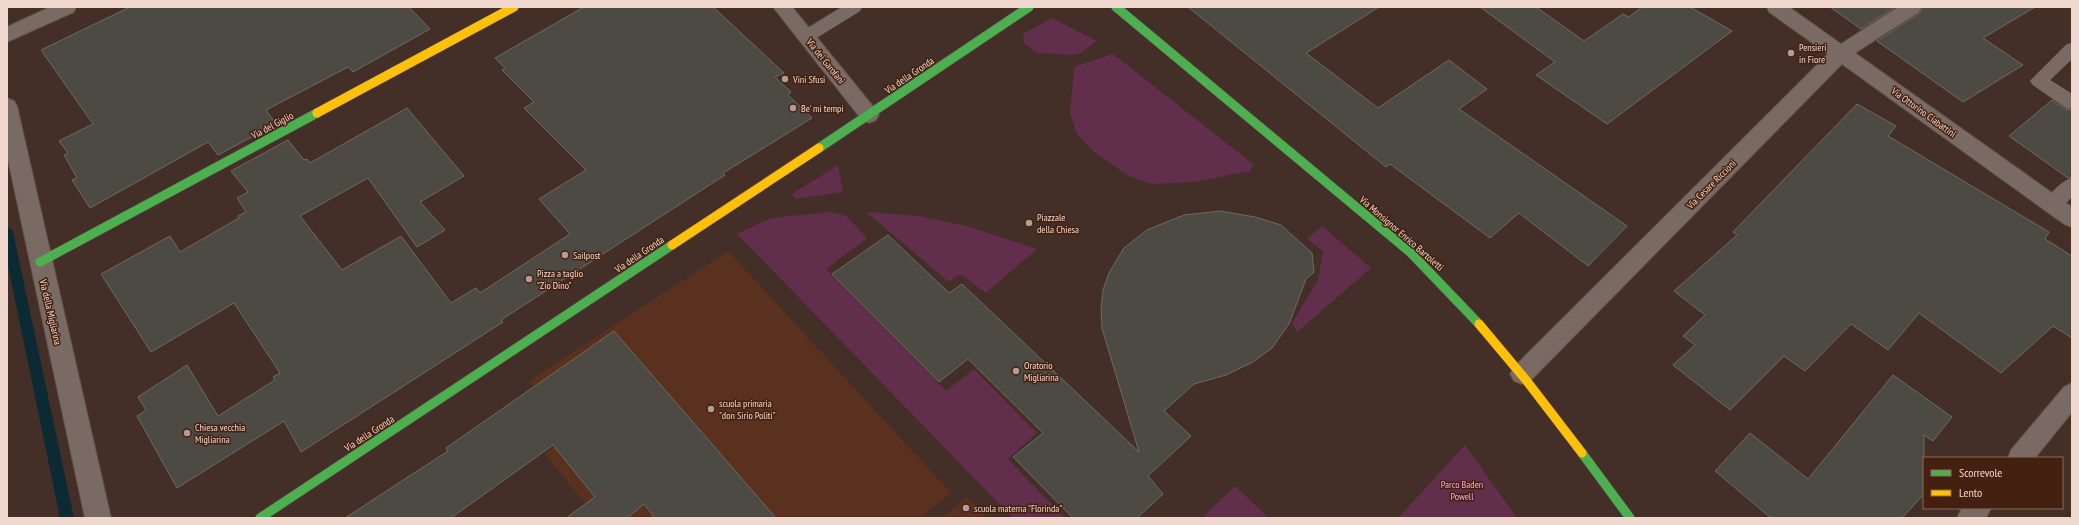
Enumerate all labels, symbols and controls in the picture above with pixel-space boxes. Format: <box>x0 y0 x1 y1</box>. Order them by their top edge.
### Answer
street label: Via dei Garofani <box>803 35 848 87</box>
place label: Pensieri in Fiore <box>1799 41 1826 66</box>
marker: Pensieri in Fiore <box>1786 48 1796 58</box>
street label: Via della Gronda <box>881 54 936 97</box>
place label: Vini Sfusi <box>792 73 825 86</box>
marker: Vini Sfusi <box>780 74 790 84</box>
street label: Via Ottorino Ciabattini <box>1888 84 1959 140</box>
place label: Be' mi tempi <box>801 102 844 115</box>
marker: Be' mi tempi <box>788 103 798 113</box>
street label: Via del Giglio <box>248 109 296 142</box>
street label: Via Cesare Riccioni <box>1683 157 1739 213</box>
street label: Via Monsignor Enrico Bartoletti <box>1356 192 1447 274</box>
place label: Piazzale della Chiesa <box>1037 211 1079 236</box>
marker: Piazzale della Chiesa <box>1024 218 1034 228</box>
street label: Via della Gronda <box>611 233 666 276</box>
place label: Sailpost <box>573 249 601 262</box>
marker: Sailpost <box>560 250 570 260</box>
place label: Pizza a taglio "Zio Dino" <box>537 267 583 292</box>
marker: Pizza a taglio "Zio Dino" <box>524 274 534 284</box>
street label: Via della Migliarina <box>36 277 64 346</box>
place label: Oratorio Migliarina <box>1024 359 1059 384</box>
marker: Oratorio Migliarina <box>1011 366 1021 376</box>
place label: scuola primaria "don Sirio Politi" <box>719 397 776 422</box>
marker: scuola primaria "don Sirio Politi" <box>706 404 716 414</box>
street label: Via della Gronda <box>341 412 397 455</box>
place label: Chiesa vecchia Migliarina <box>195 421 245 446</box>
marker: Chiesa vecchia Migliarina <box>182 428 192 438</box>
legend <box>1923 457 2063 509</box>
text: Scorrevole <box>1959 465 2002 480</box>
park label: Parco Baden Powell <box>1441 478 1483 503</box>
text: Lento <box>1959 485 1982 500</box>
place label: scuola materna "Florinda" <box>974 502 1062 515</box>
marker: scuola materna "Florinda" <box>961 503 971 513</box>

